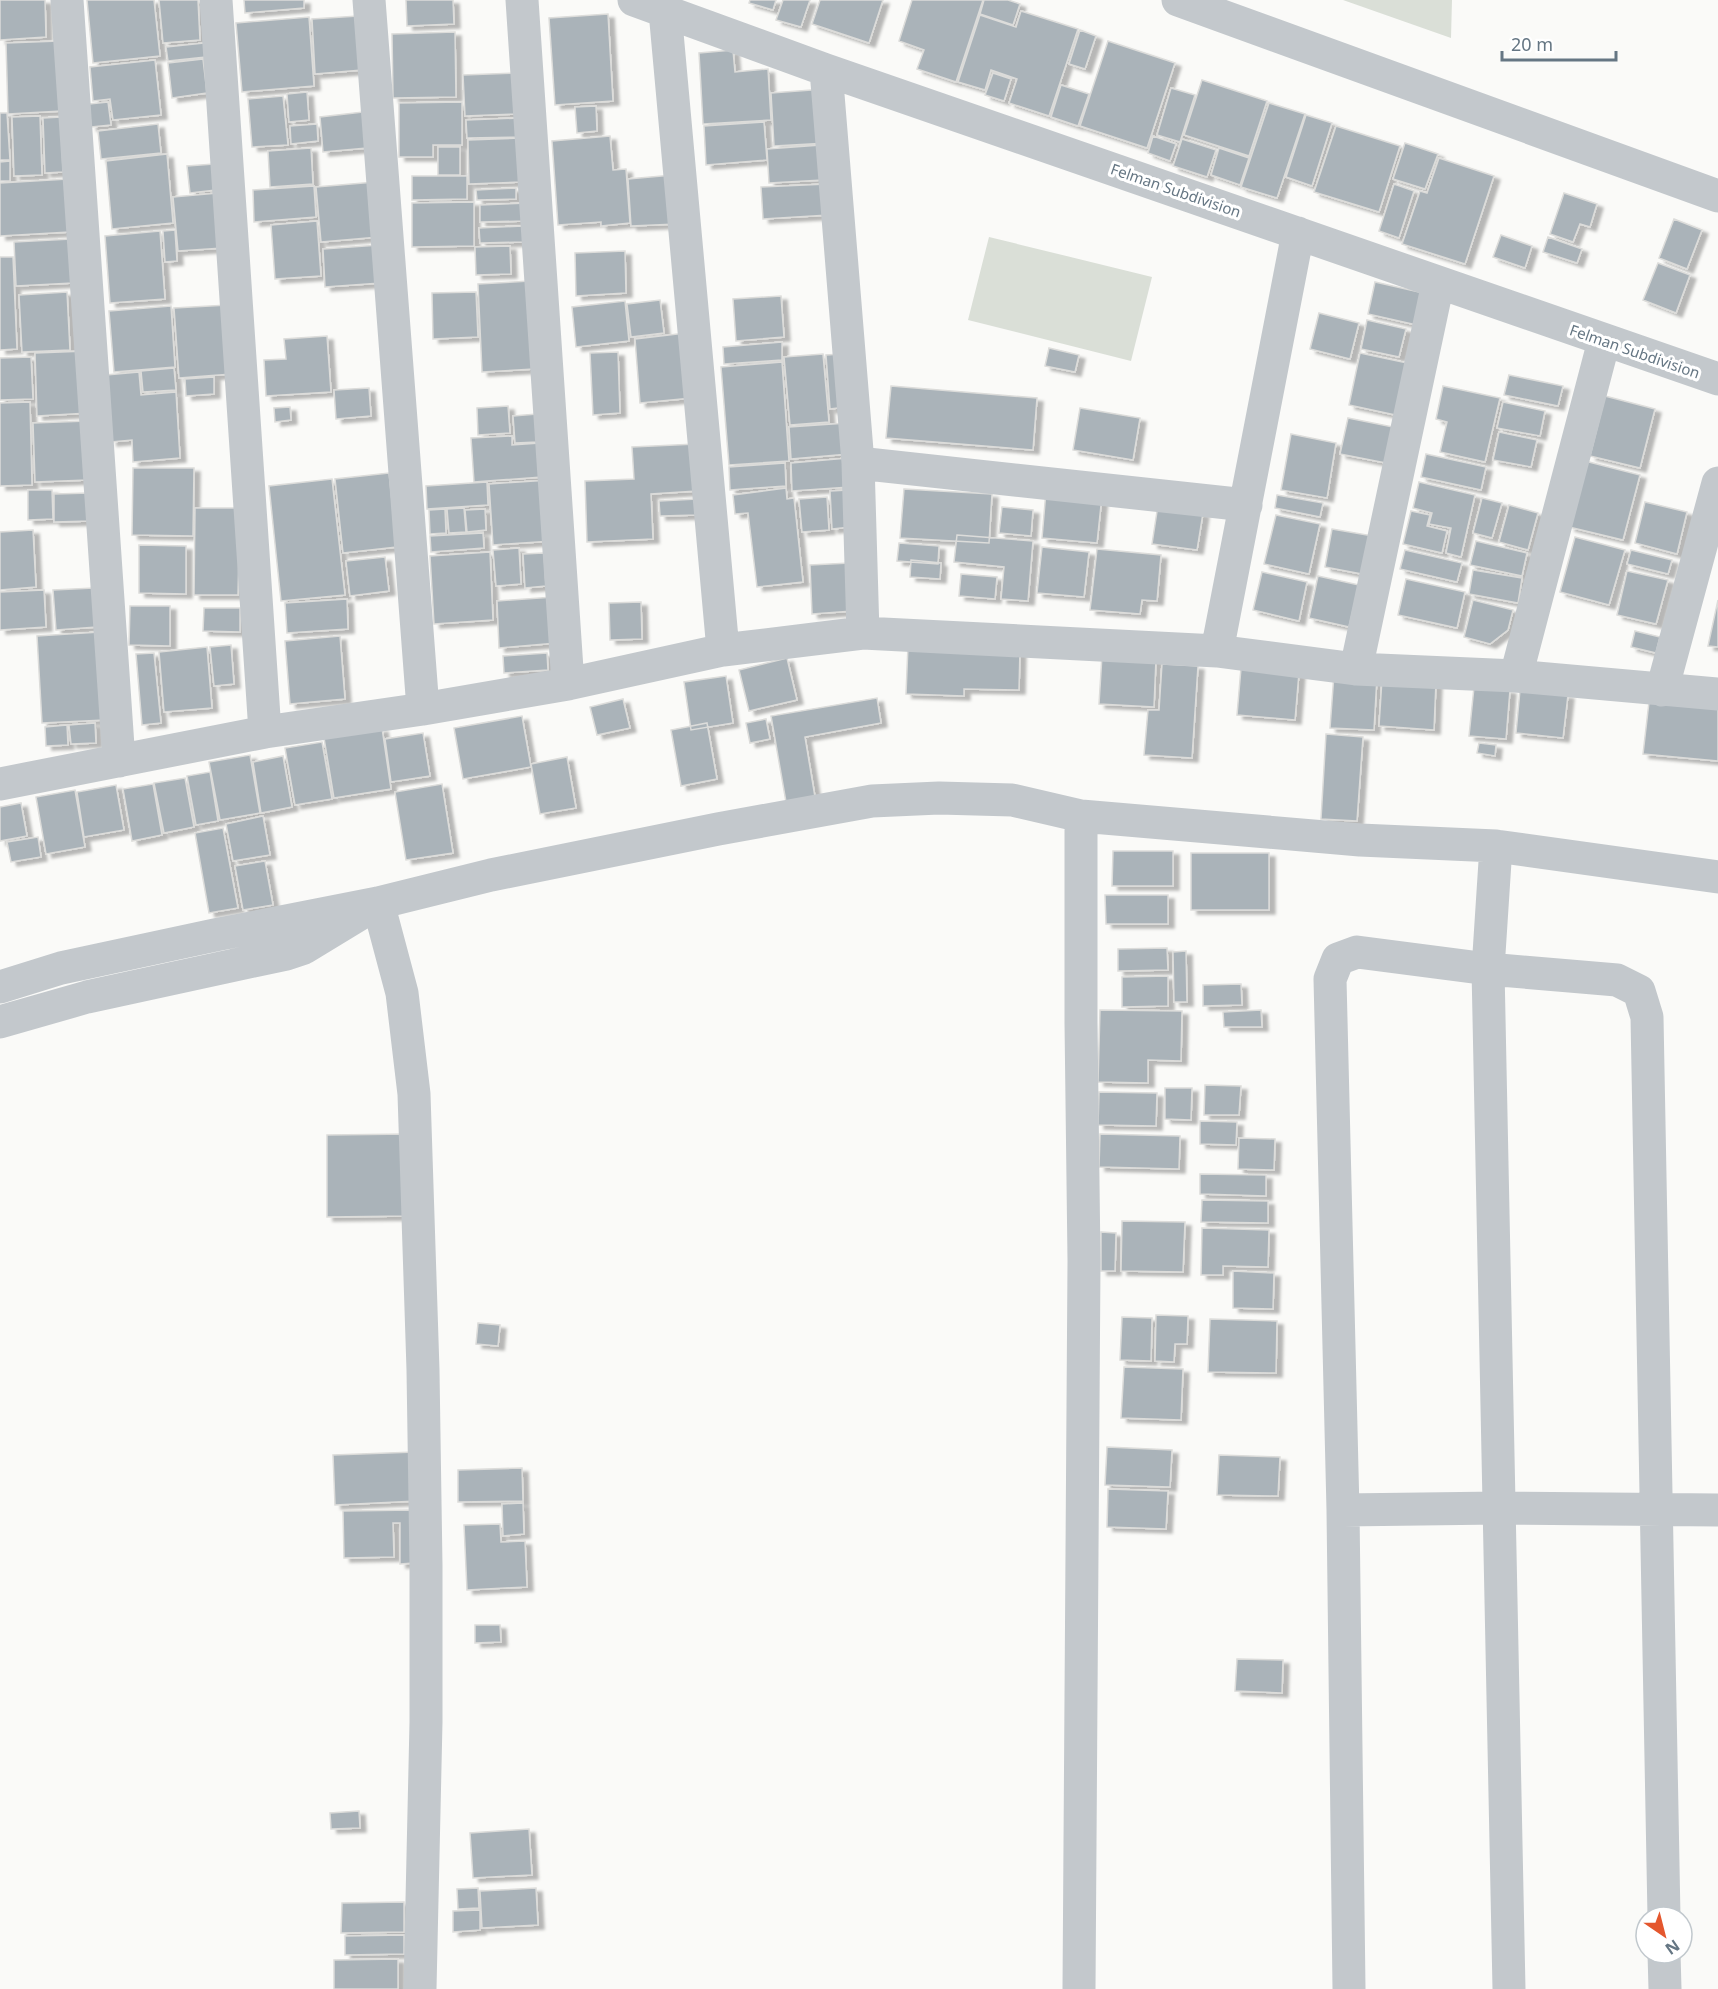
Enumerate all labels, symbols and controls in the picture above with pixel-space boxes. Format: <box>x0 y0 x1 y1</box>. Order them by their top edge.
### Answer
scale bar <box>1502 24 1616 62</box>
text: 20 m <box>1511 32 1553 56</box>
street label: Felman Subdivision <box>1108 158 1244 222</box>
street label: Felman Subdivision <box>1567 319 1703 383</box>
north arrow <box>1634 1905 1694 1965</box>
text: N <box>1661 1935 1684 1960</box>

